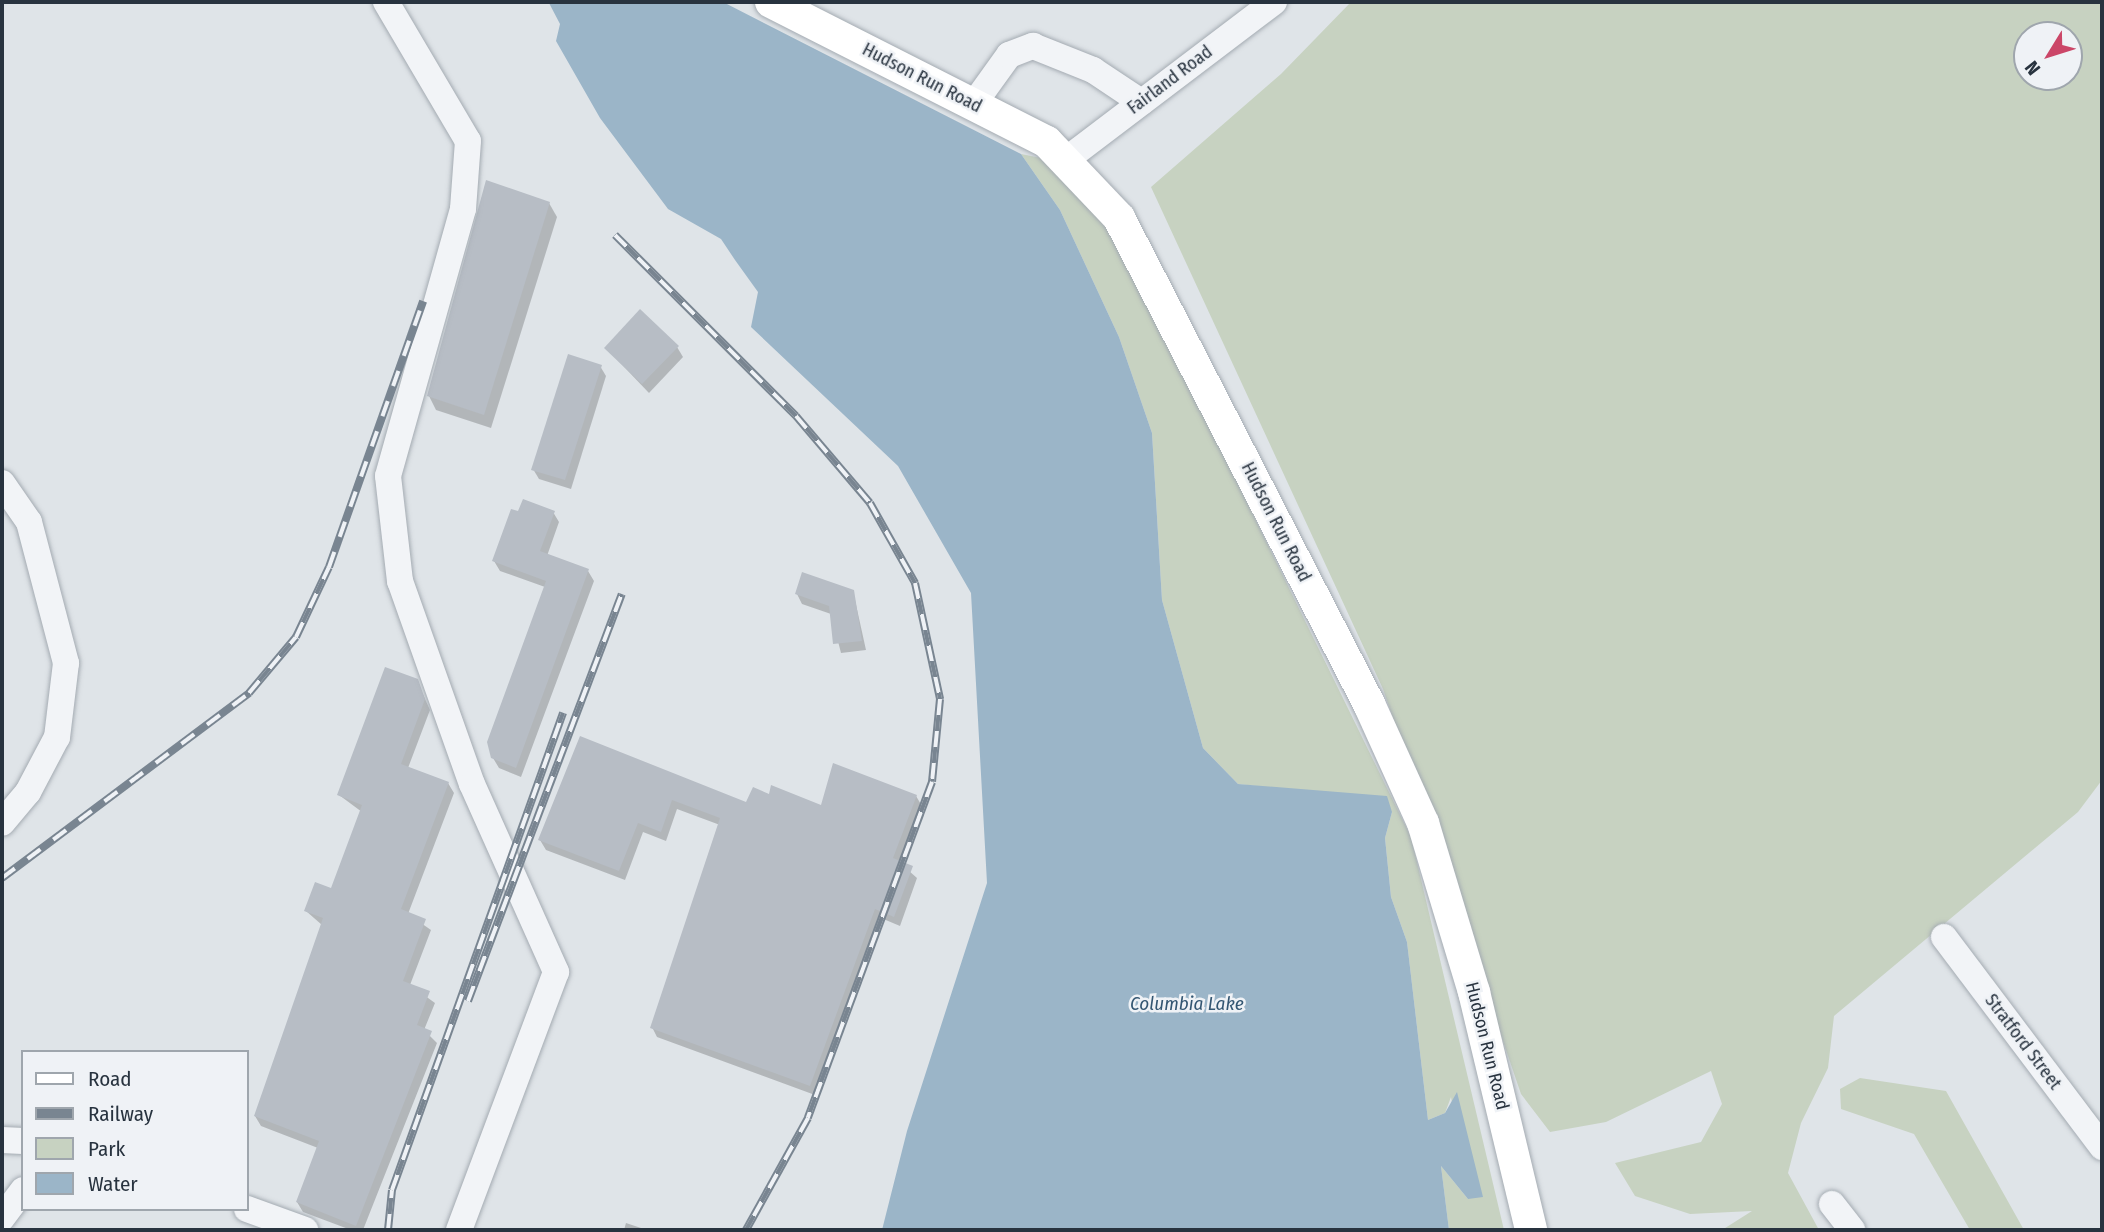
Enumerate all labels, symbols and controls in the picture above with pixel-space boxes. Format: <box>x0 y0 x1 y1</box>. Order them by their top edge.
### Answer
north arrow <box>2013 21 2083 91</box>
street label: Hudson Run Road <box>859 39 985 117</box>
street label: Fairland Road <box>1123 41 1217 119</box>
text: N <box>2020 56 2045 80</box>
street label: Hudson Run Road <box>1237 459 1315 585</box>
street label: Hudson Run Road <box>1461 980 1513 1112</box>
street label: Stratford Street <box>1980 990 2066 1094</box>
water label: Columbia Lake <box>1130 993 1244 1015</box>
legend <box>21 1050 248 1211</box>
text: Road <box>88 1066 132 1092</box>
text: Railway <box>88 1101 153 1127</box>
text: Park <box>88 1136 125 1162</box>
text: Water <box>88 1171 138 1197</box>

